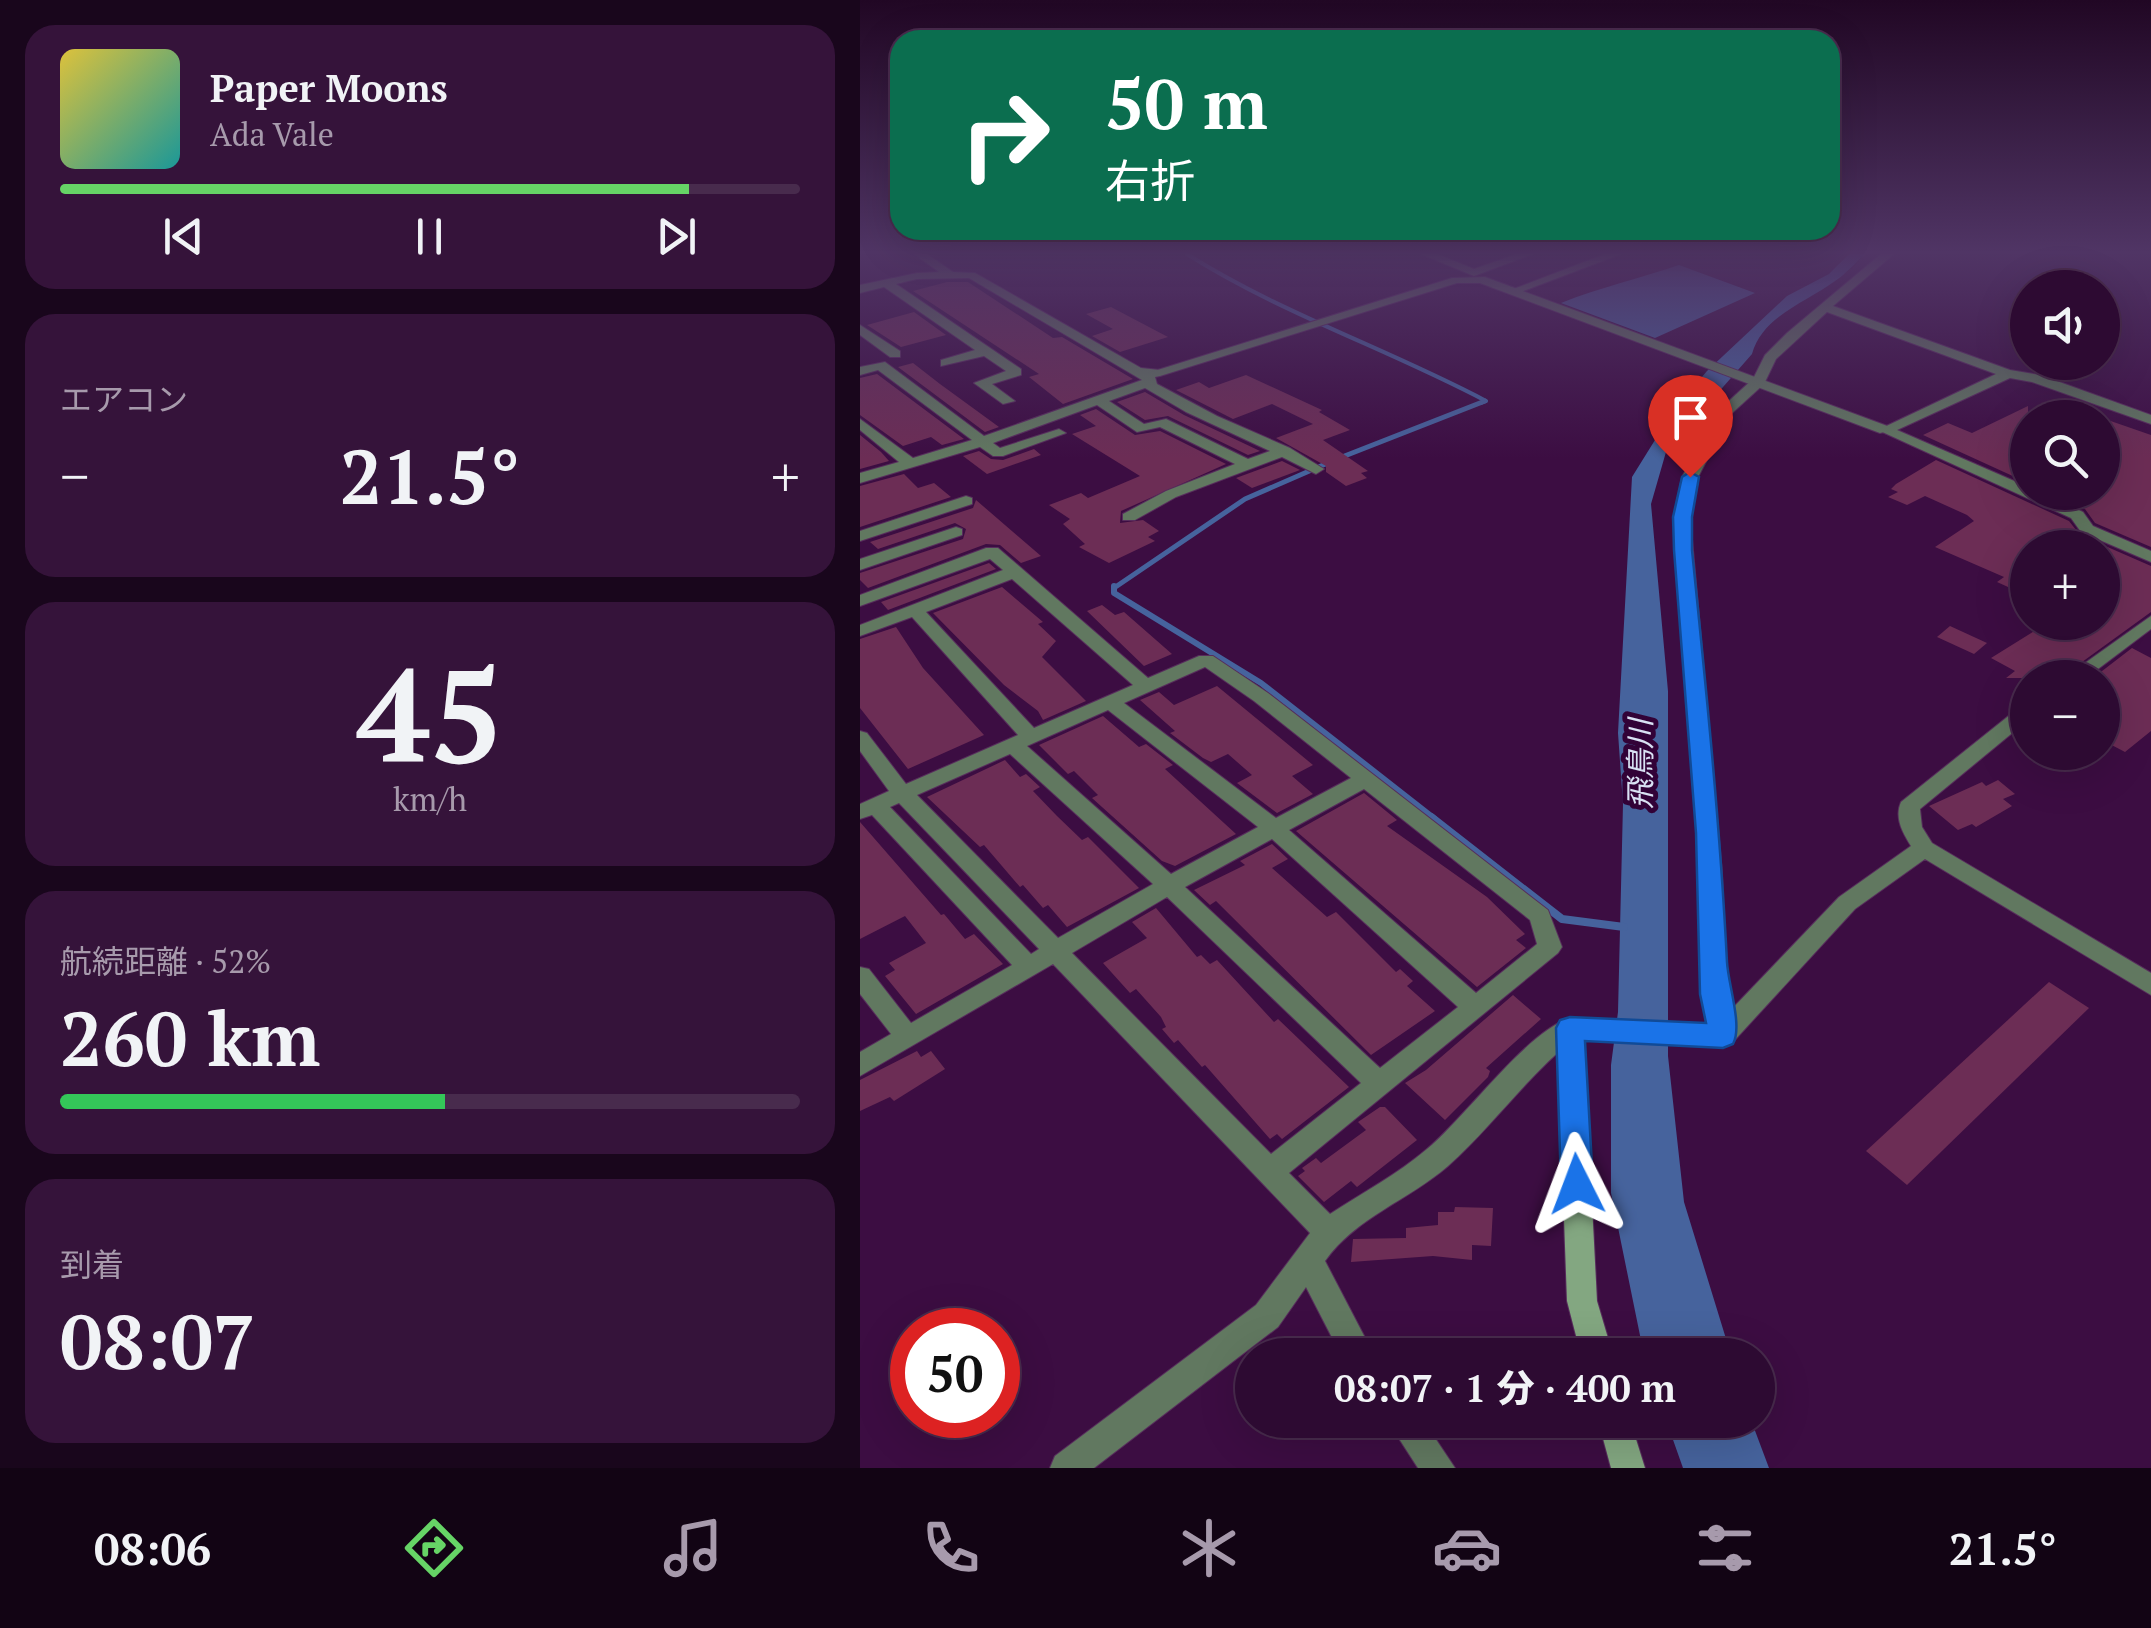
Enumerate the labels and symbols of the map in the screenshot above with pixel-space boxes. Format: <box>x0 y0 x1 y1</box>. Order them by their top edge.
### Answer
pin <box>1648 375 1733 478</box>
water label: 飛鳥川 <box>1620 716 1660 809</box>
position arrow <box>1525 1132 1629 1236</box>
speed limit sign: 50 <box>890 1308 1020 1438</box>

